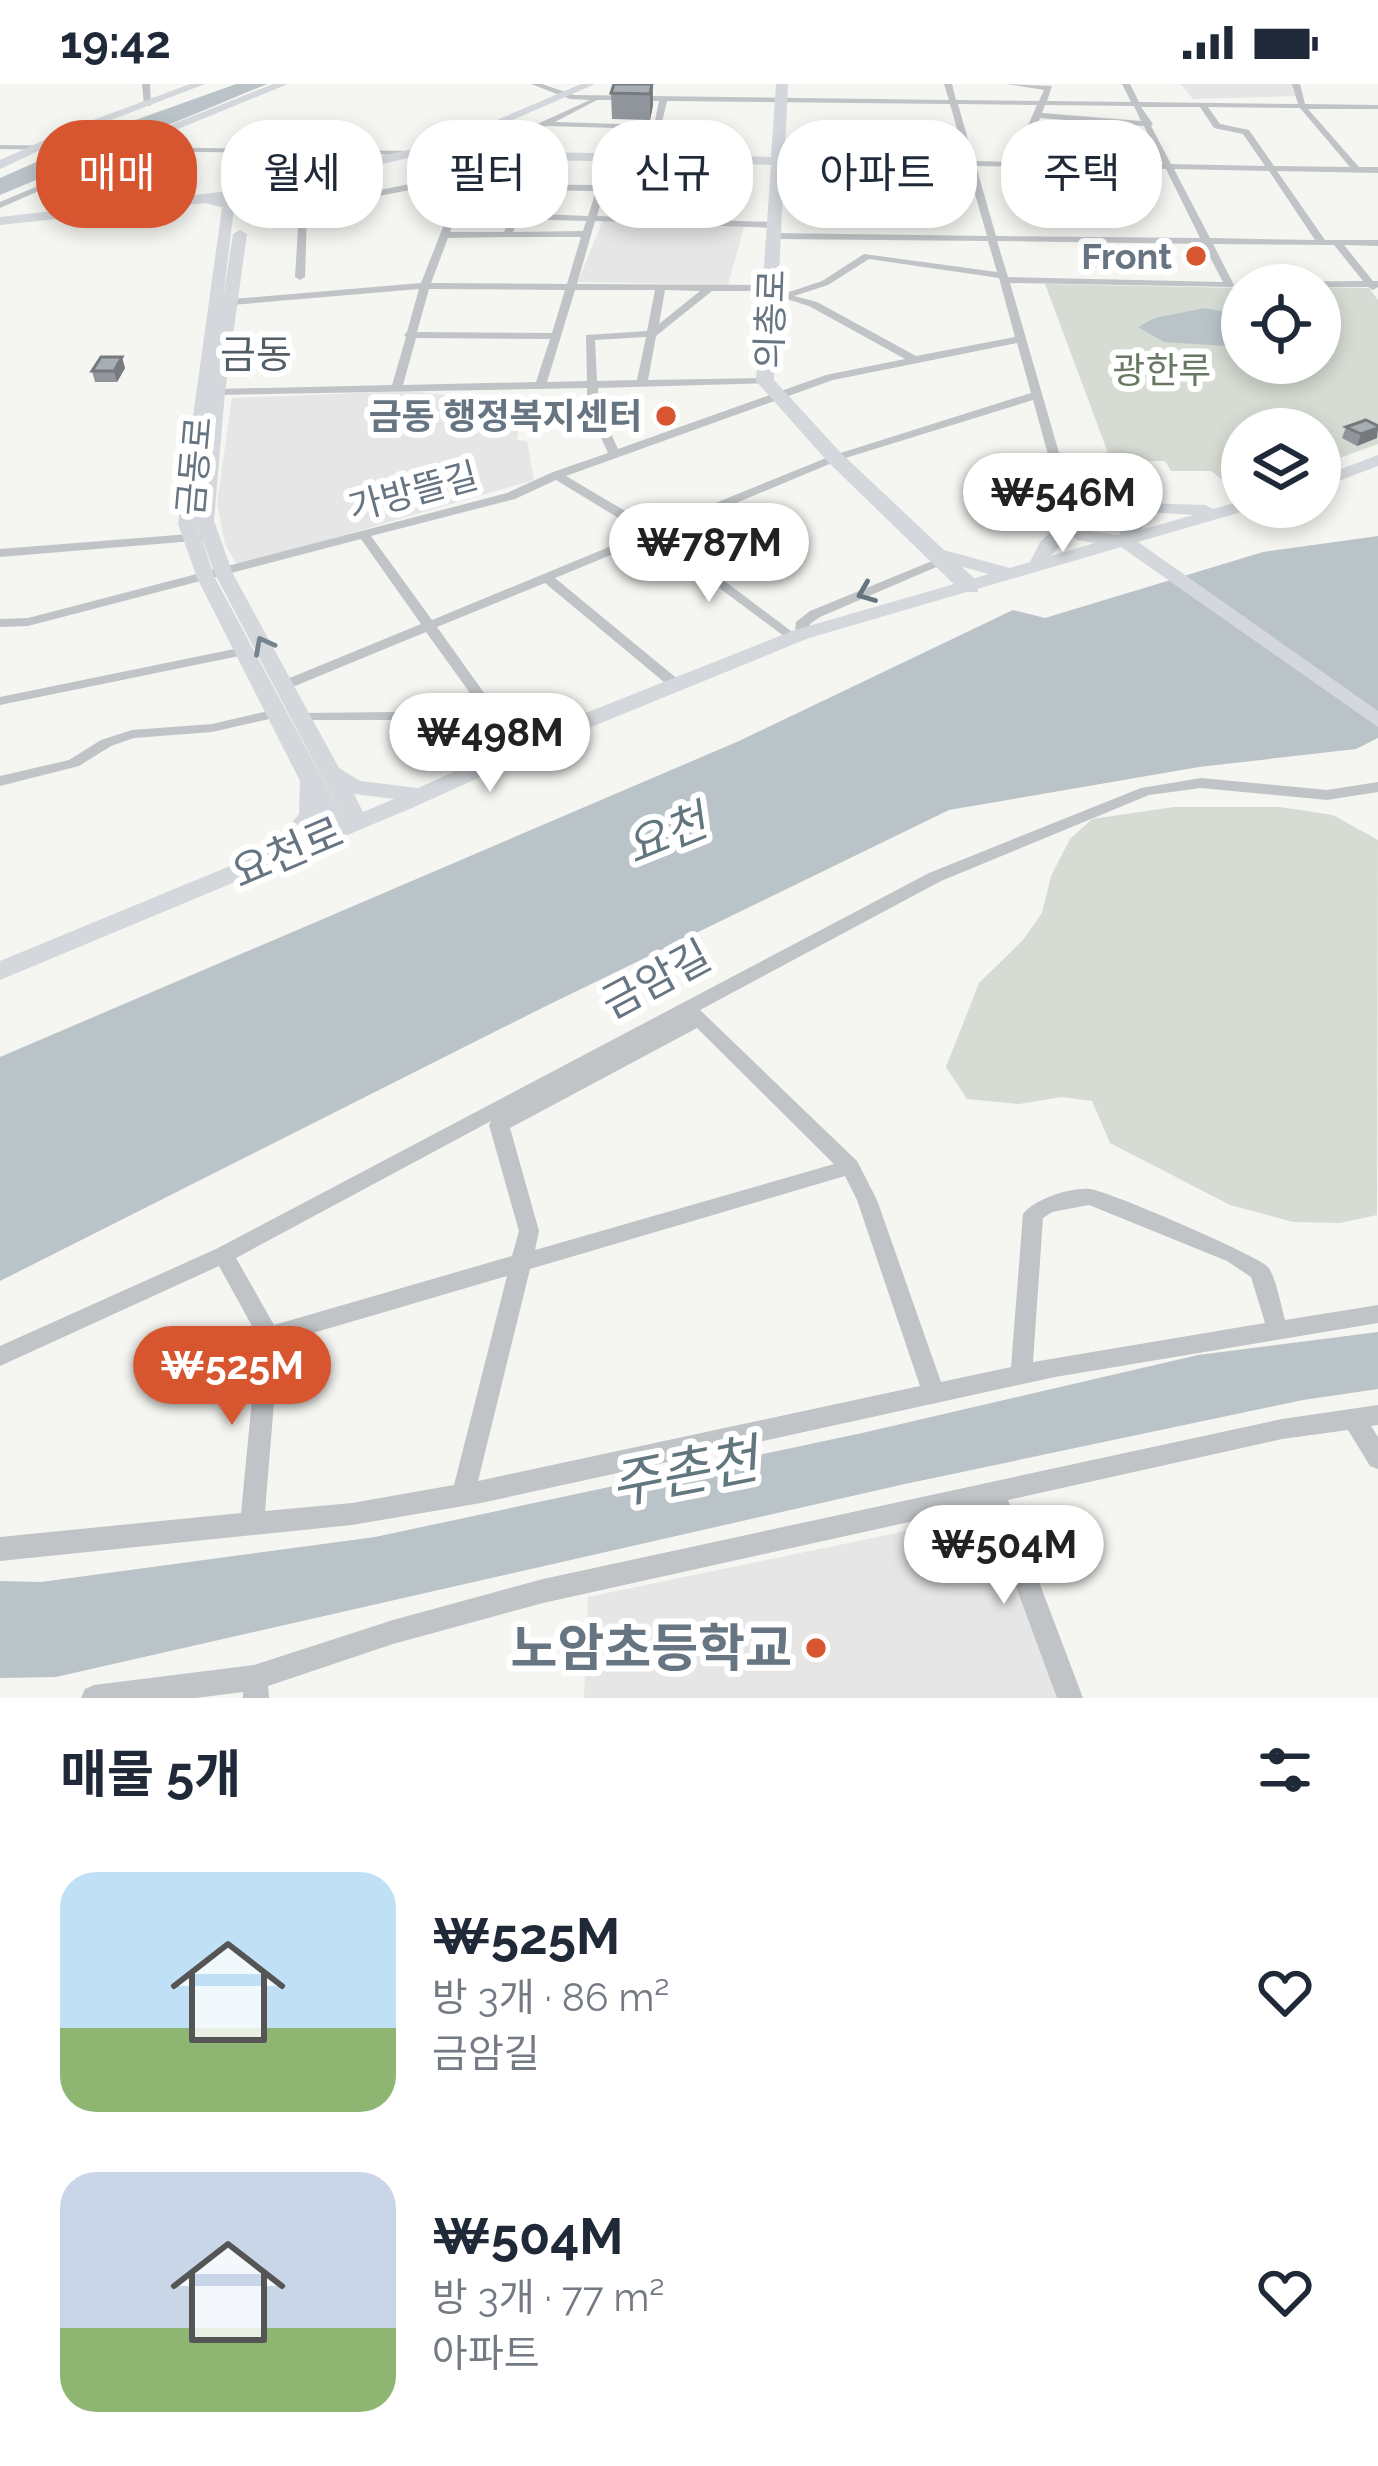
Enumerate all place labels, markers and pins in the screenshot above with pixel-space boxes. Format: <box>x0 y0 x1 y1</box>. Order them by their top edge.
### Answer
place label: Front <box>1081 235 1172 277</box>
marker: Front <box>1183 243 1209 269</box>
place label: 금동 행정복지센터 <box>368 395 642 437</box>
marker: 금동 행정복지센터 <box>653 403 679 429</box>
pin: ₩546M <box>979 453 1147 555</box>
pin: ₩787M <box>625 503 793 605</box>
pin: ₩498M <box>406 693 574 795</box>
pin: ₩525M <box>148 1326 316 1428</box>
pin: ₩504M <box>920 1505 1088 1607</box>
place label: 노암초등학교 <box>510 1618 792 1678</box>
marker: 노암초등학교 <box>803 1635 829 1661</box>

